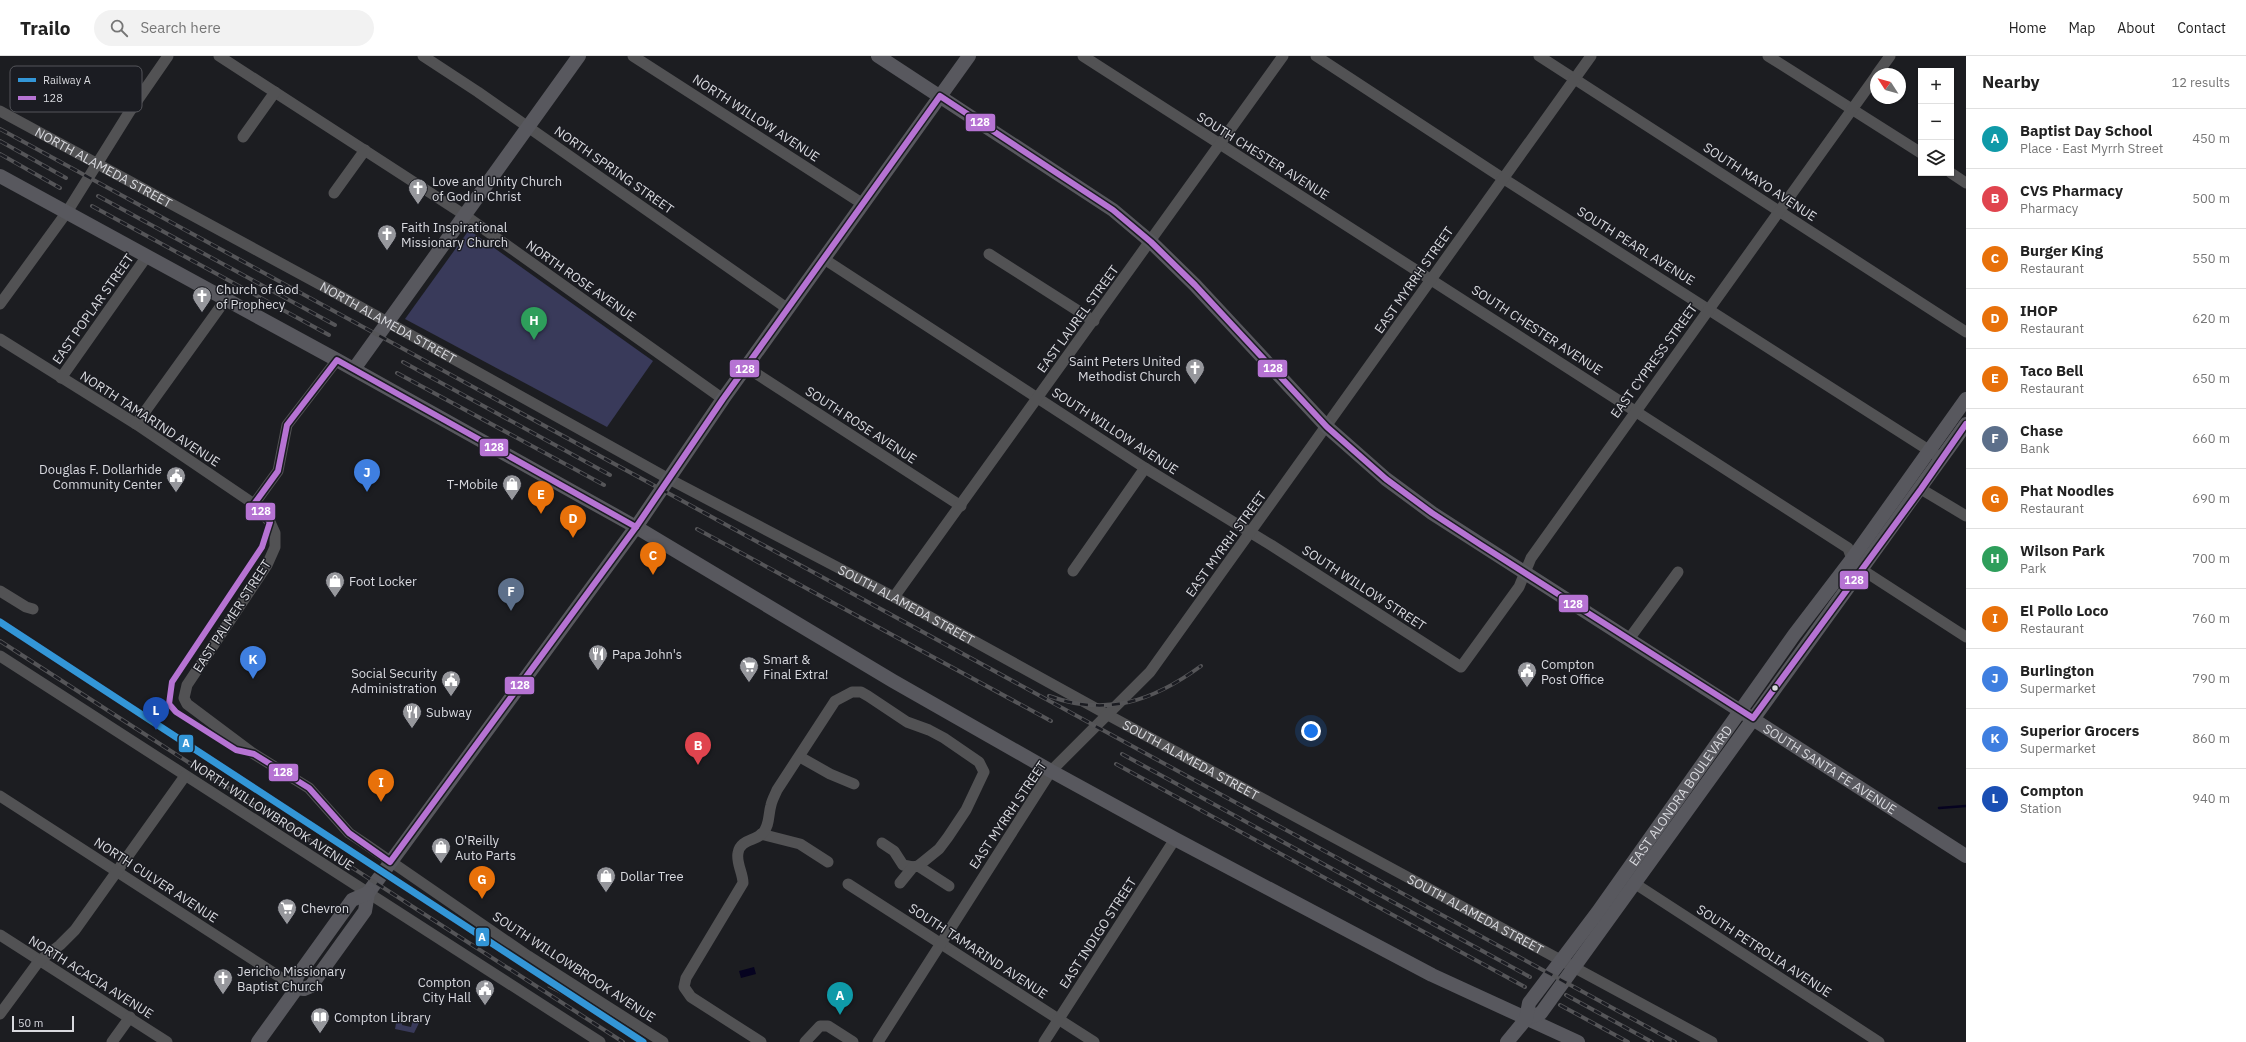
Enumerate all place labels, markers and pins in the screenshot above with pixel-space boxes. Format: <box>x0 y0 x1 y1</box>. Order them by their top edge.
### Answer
place label: Love and Unity Church of God in Christ <box>432 173 562 205</box>
church icon: Love and Unity Church of God in Christ <box>407 177 429 205</box>
place label: Faith Inspirational Missionary Church <box>401 219 508 251</box>
church icon: Faith Inspirational Missionary Church <box>376 223 398 251</box>
place label: Church of God of Prophecy <box>216 281 299 313</box>
church icon: Church of God of Prophecy <box>191 285 213 313</box>
pin: H <box>521 307 547 340</box>
place label: Saint Peters United Methodist Church <box>1069 353 1181 385</box>
church icon: Saint Peters United Methodist Church <box>1184 357 1206 385</box>
pin: J <box>354 459 380 492</box>
place label: Douglas F. Dollarhide Community Center <box>39 461 162 493</box>
public building icon: Douglas F. Dollarhide Community Center <box>165 465 187 493</box>
shop icon: T-Mobile <box>501 473 523 501</box>
place label: T-Mobile <box>447 476 498 493</box>
pin: E <box>528 481 554 514</box>
pin: D <box>560 505 586 538</box>
pin: C <box>640 542 666 575</box>
shop icon: Foot Locker <box>324 570 346 598</box>
place label: Foot Locker <box>349 573 417 590</box>
pin: F <box>498 578 524 611</box>
restaurant icon: Papa John's <box>587 643 609 671</box>
pin: K <box>240 646 266 679</box>
place label: Papa John's <box>612 646 682 663</box>
place label: Smart & Final Extra! <box>763 651 829 683</box>
supermarket icon: Smart & Final Extra! <box>738 655 760 683</box>
place label: Compton Post Office <box>1541 656 1604 688</box>
public building icon: Compton Post Office <box>1516 660 1538 688</box>
place label: Social Security Administration <box>351 665 438 697</box>
public building icon: Social Security Administration <box>440 669 462 697</box>
unlabelled marker <box>1770 683 1780 693</box>
pin: L <box>143 697 169 730</box>
restaurant icon: Subway <box>401 701 423 729</box>
place label: Subway <box>426 704 472 721</box>
pin: B <box>685 732 711 765</box>
pin: I <box>368 769 394 802</box>
place label: O'Reilly Auto Parts <box>455 832 516 864</box>
shop icon: O'Reilly Auto Parts <box>430 836 452 864</box>
shop icon: Dollar Tree <box>595 865 617 893</box>
pin: G <box>469 866 495 899</box>
place label: Dollar Tree <box>620 868 684 885</box>
supermarket icon: Chevron <box>276 897 298 925</box>
place label: Chevron <box>301 900 349 917</box>
place label: Jericho Missionary Baptist Church <box>237 963 346 995</box>
church icon: Jericho Missionary Baptist Church <box>212 967 234 995</box>
place label: Compton City Hall <box>418 974 471 1006</box>
public building icon: Compton City Hall <box>474 978 496 1006</box>
pin: A <box>827 982 853 1015</box>
library icon: Compton Library <box>309 1006 331 1034</box>
place label: Compton Library <box>334 1009 431 1026</box>

